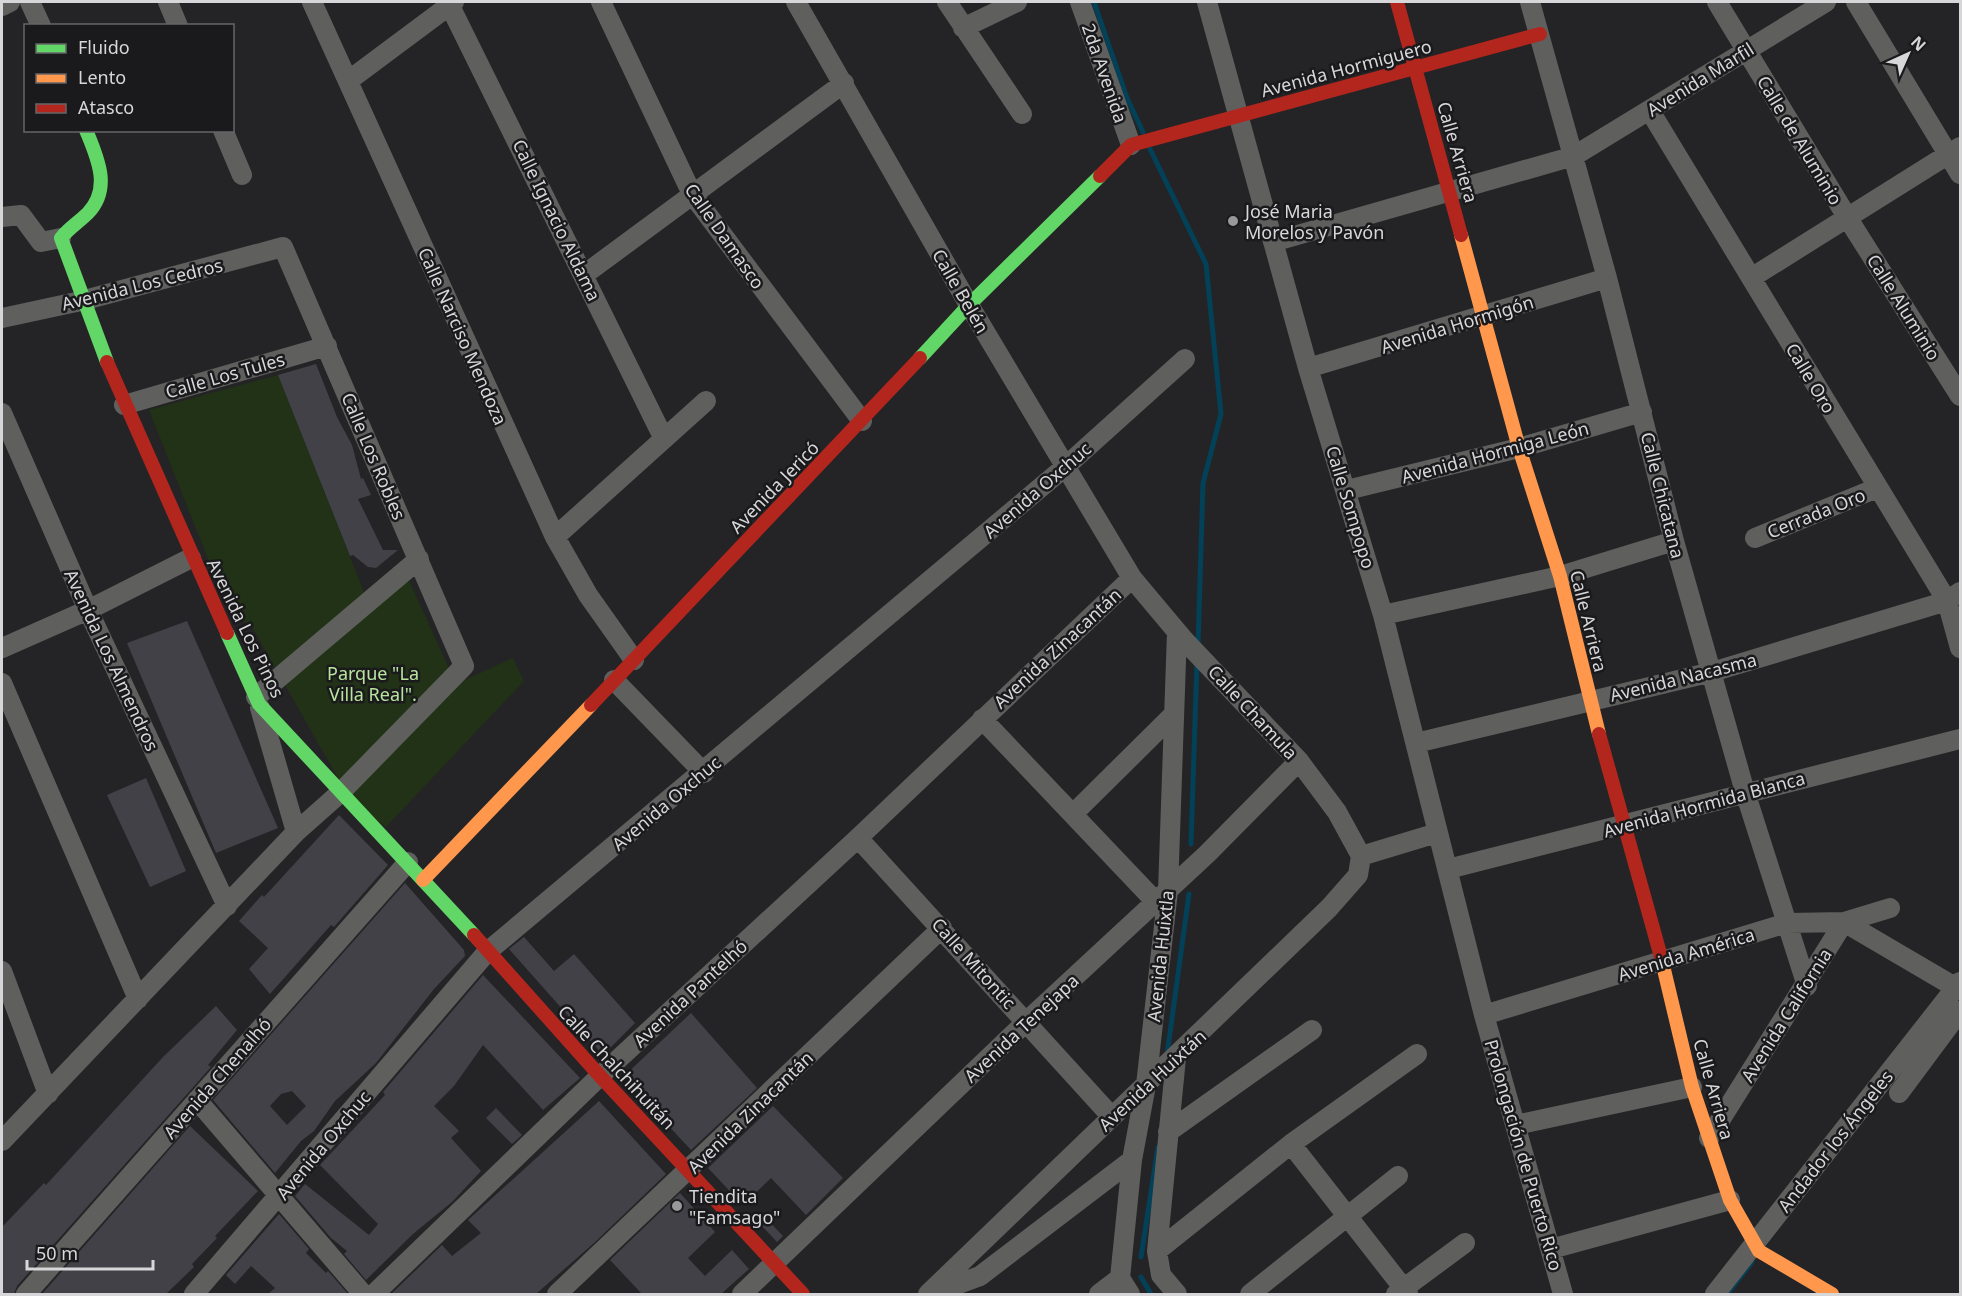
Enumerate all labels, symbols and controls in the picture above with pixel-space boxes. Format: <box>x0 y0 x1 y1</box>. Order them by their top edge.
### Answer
street label: 2da Avenida <box>1077 20 1133 126</box>
legend <box>24 24 234 132</box>
north arrow <box>1878 24 1938 84</box>
text: N <box>1906 31 1931 56</box>
street label: Avenida Hormiguero <box>1258 34 1434 102</box>
text: Fluido <box>78 35 130 59</box>
street label: Avenida Marfil <box>1642 37 1758 121</box>
text: Lento <box>78 65 126 89</box>
street label: Calle de Aluminio <box>1752 71 1848 209</box>
text: Atasco <box>78 95 134 119</box>
street label: Calle Arriera <box>1432 99 1484 205</box>
street label: Calle Ignacio Aldama <box>507 135 607 305</box>
street label: Calle Damasco <box>680 178 770 294</box>
place label: José Maria Morelos y Pavón <box>1243 199 1384 244</box>
marker: José Maria Morelos y Pavón <box>1226 214 1240 228</box>
street label: Calle Narciso Mendoza <box>413 243 513 429</box>
street label: Calle Belén <box>927 245 995 337</box>
street label: Calle Aluminio <box>1862 249 1946 365</box>
street label: Avenida Los Cedros <box>59 252 225 316</box>
street label: Avenida Hormigón <box>1378 289 1536 359</box>
street label: Calle Oro <box>1781 339 1841 417</box>
street label: Calle Los Tules <box>163 347 287 403</box>
street label: Calle Los Robles <box>336 389 412 523</box>
street label: Avenida Hormiga León <box>1399 415 1591 489</box>
street label: Calle Chicatana <box>1636 429 1690 561</box>
street label: Avenida Jericó <box>724 436 824 538</box>
street label: Avenida Oxchuc <box>978 436 1096 543</box>
street label: Calle Sompopo <box>1321 443 1381 571</box>
street label: Cerrada Oro <box>1763 482 1869 544</box>
street label: Avenida Los Pinos <box>202 554 290 702</box>
street label: Avenida Los Almendros <box>59 565 165 755</box>
street label: Calle Arriera <box>1565 568 1613 674</box>
street label: Avenida Zinacantán <box>988 583 1126 713</box>
street label: Avenida Nacasma <box>1607 647 1759 707</box>
street label: Calle Chamula <box>1203 660 1303 764</box>
park label: Parque "La Villa Real". <box>327 661 419 706</box>
street label: Avenida Oxchuc <box>607 750 726 856</box>
street label: Avenida Hormida Blanca <box>1601 766 1807 842</box>
street label: Avenida Huixtla <box>1141 889 1179 1023</box>
street label: Calle Mitontic <box>927 912 1022 1014</box>
street label: Avenida América <box>1615 922 1757 986</box>
street label: Avenida Pantelhó <box>628 934 752 1052</box>
street label: Avenida California <box>1735 944 1837 1086</box>
street label: Avenida Tenejapa <box>959 969 1083 1087</box>
street label: Calle Chalchihuitán <box>553 1000 681 1134</box>
street label: Avenida Chenalhó <box>158 1012 276 1144</box>
street label: Avenida Huixtán <box>1093 1024 1211 1136</box>
street label: Calle Arriera <box>1688 1036 1740 1142</box>
street label: Prolongación de Puerto Rico <box>1479 1037 1569 1273</box>
street label: Avenida Zinacantán <box>682 1046 818 1178</box>
street label: Andador los Ángeles <box>1772 1065 1898 1217</box>
street label: Avenida Oxchuc <box>270 1085 376 1204</box>
place label: Tiendita "Famsago" <box>689 1184 780 1229</box>
marker: Tiendita "Famsago" <box>670 1199 684 1213</box>
scale bar <box>27 1233 153 1271</box>
text: 50 m <box>36 1241 78 1265</box>

